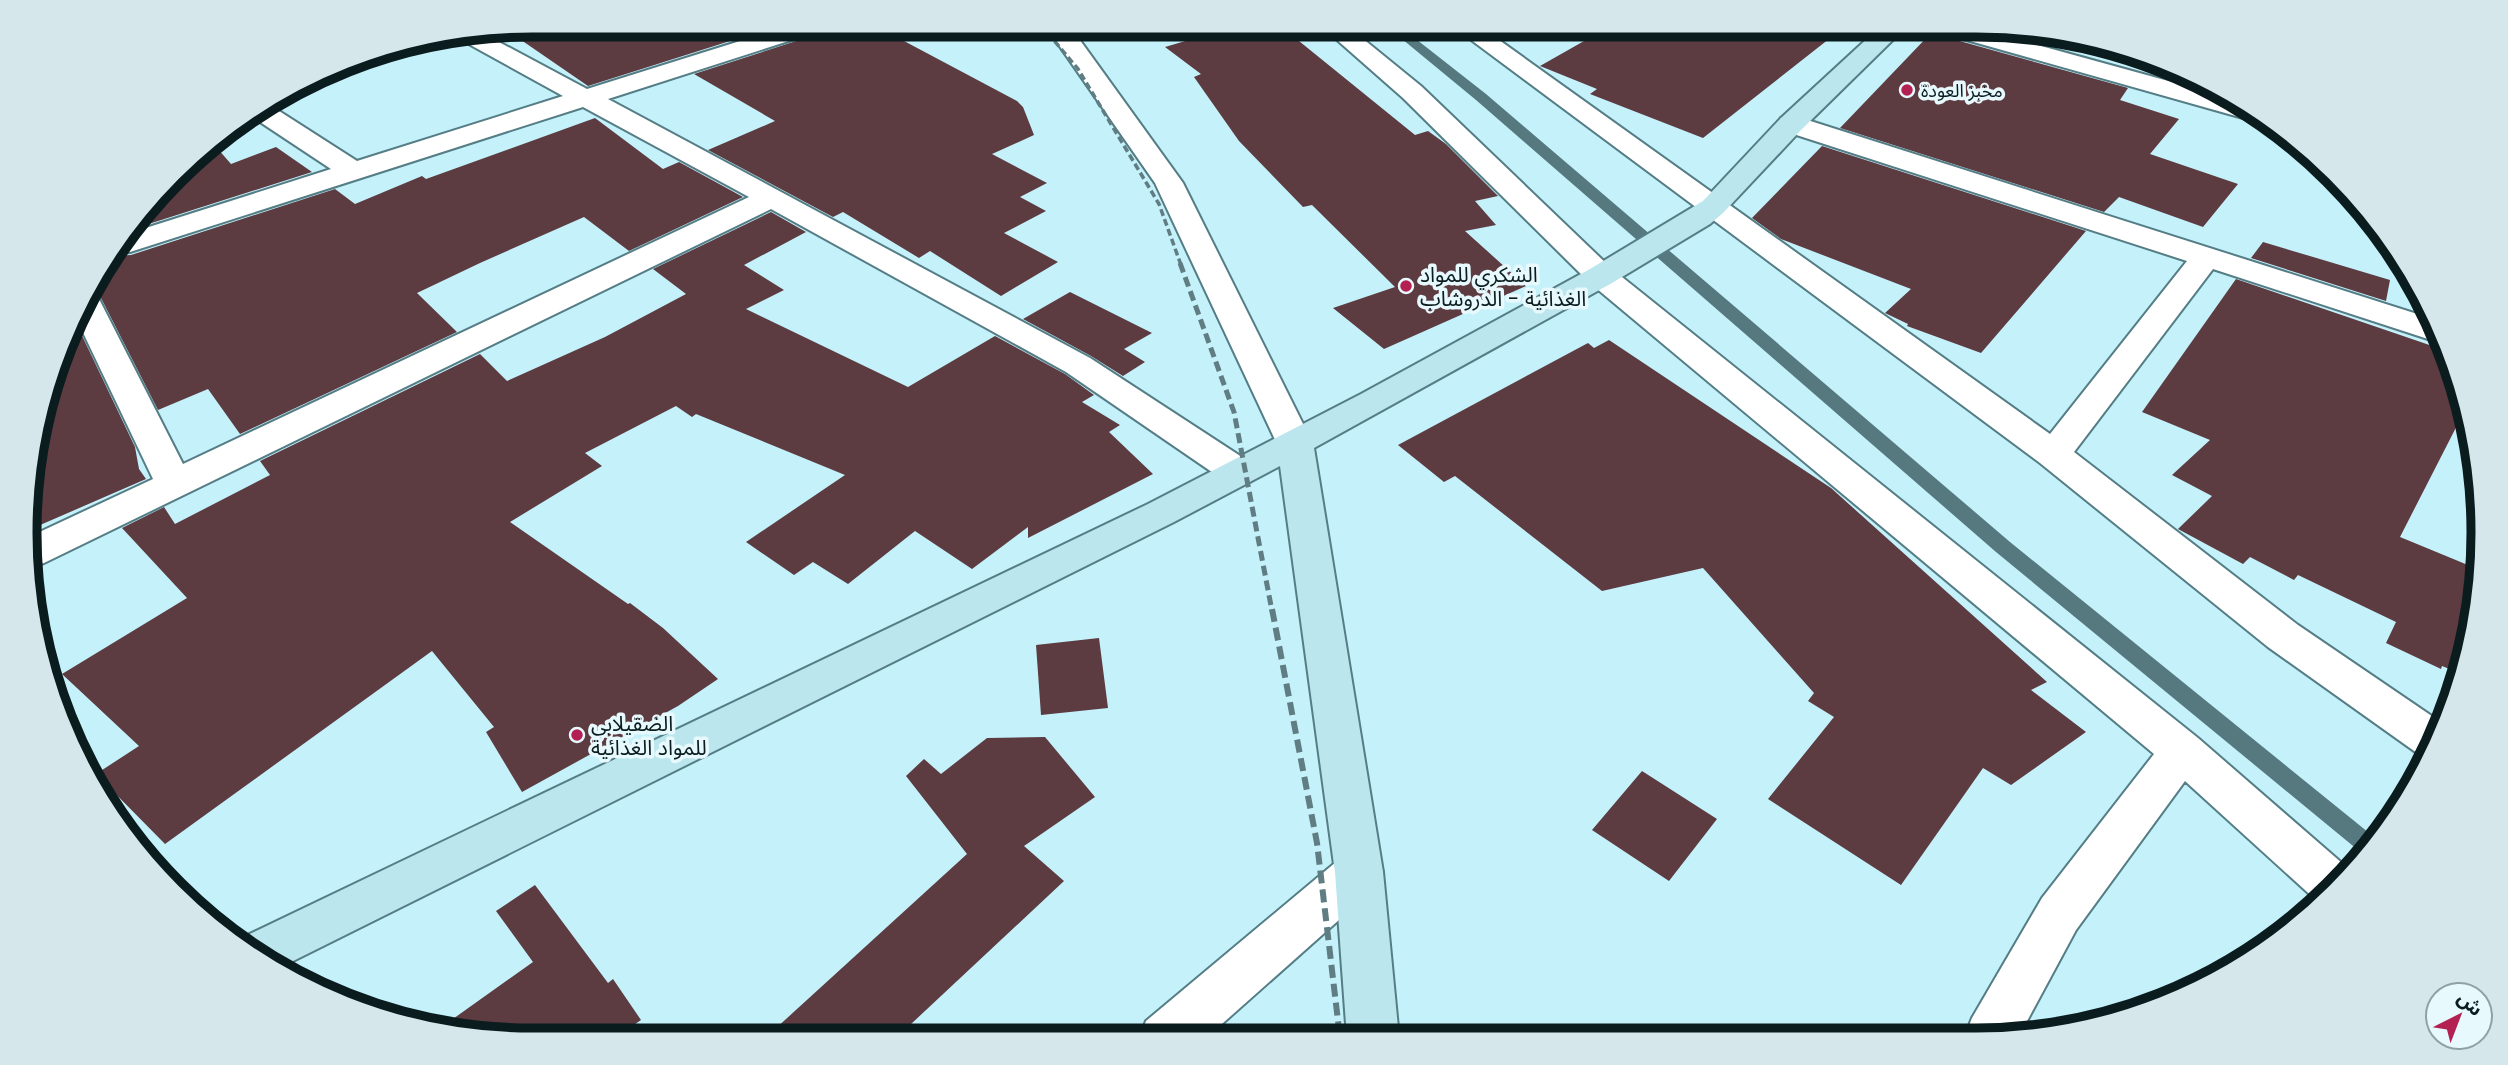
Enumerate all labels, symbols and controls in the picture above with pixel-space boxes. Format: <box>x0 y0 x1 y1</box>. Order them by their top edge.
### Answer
place label: مخبز العودة <box>1921 78 2003 103</box>
marker: مخبز العودة <box>1899 82 1915 98</box>
place label: الشكري للمواد الغذائية - الدروشاب <box>1420 260 1586 313</box>
marker: الشكري للمواد الغذائية - الدروشاب <box>1398 278 1414 294</box>
place label: الضقيلابي للمواد الغذائية <box>591 709 707 762</box>
marker: الضقيلابي للمواد الغذائية <box>569 727 585 743</box>
north arrow <box>2424 981 2494 1051</box>
text: ش <box>2451 985 2489 1022</box>

